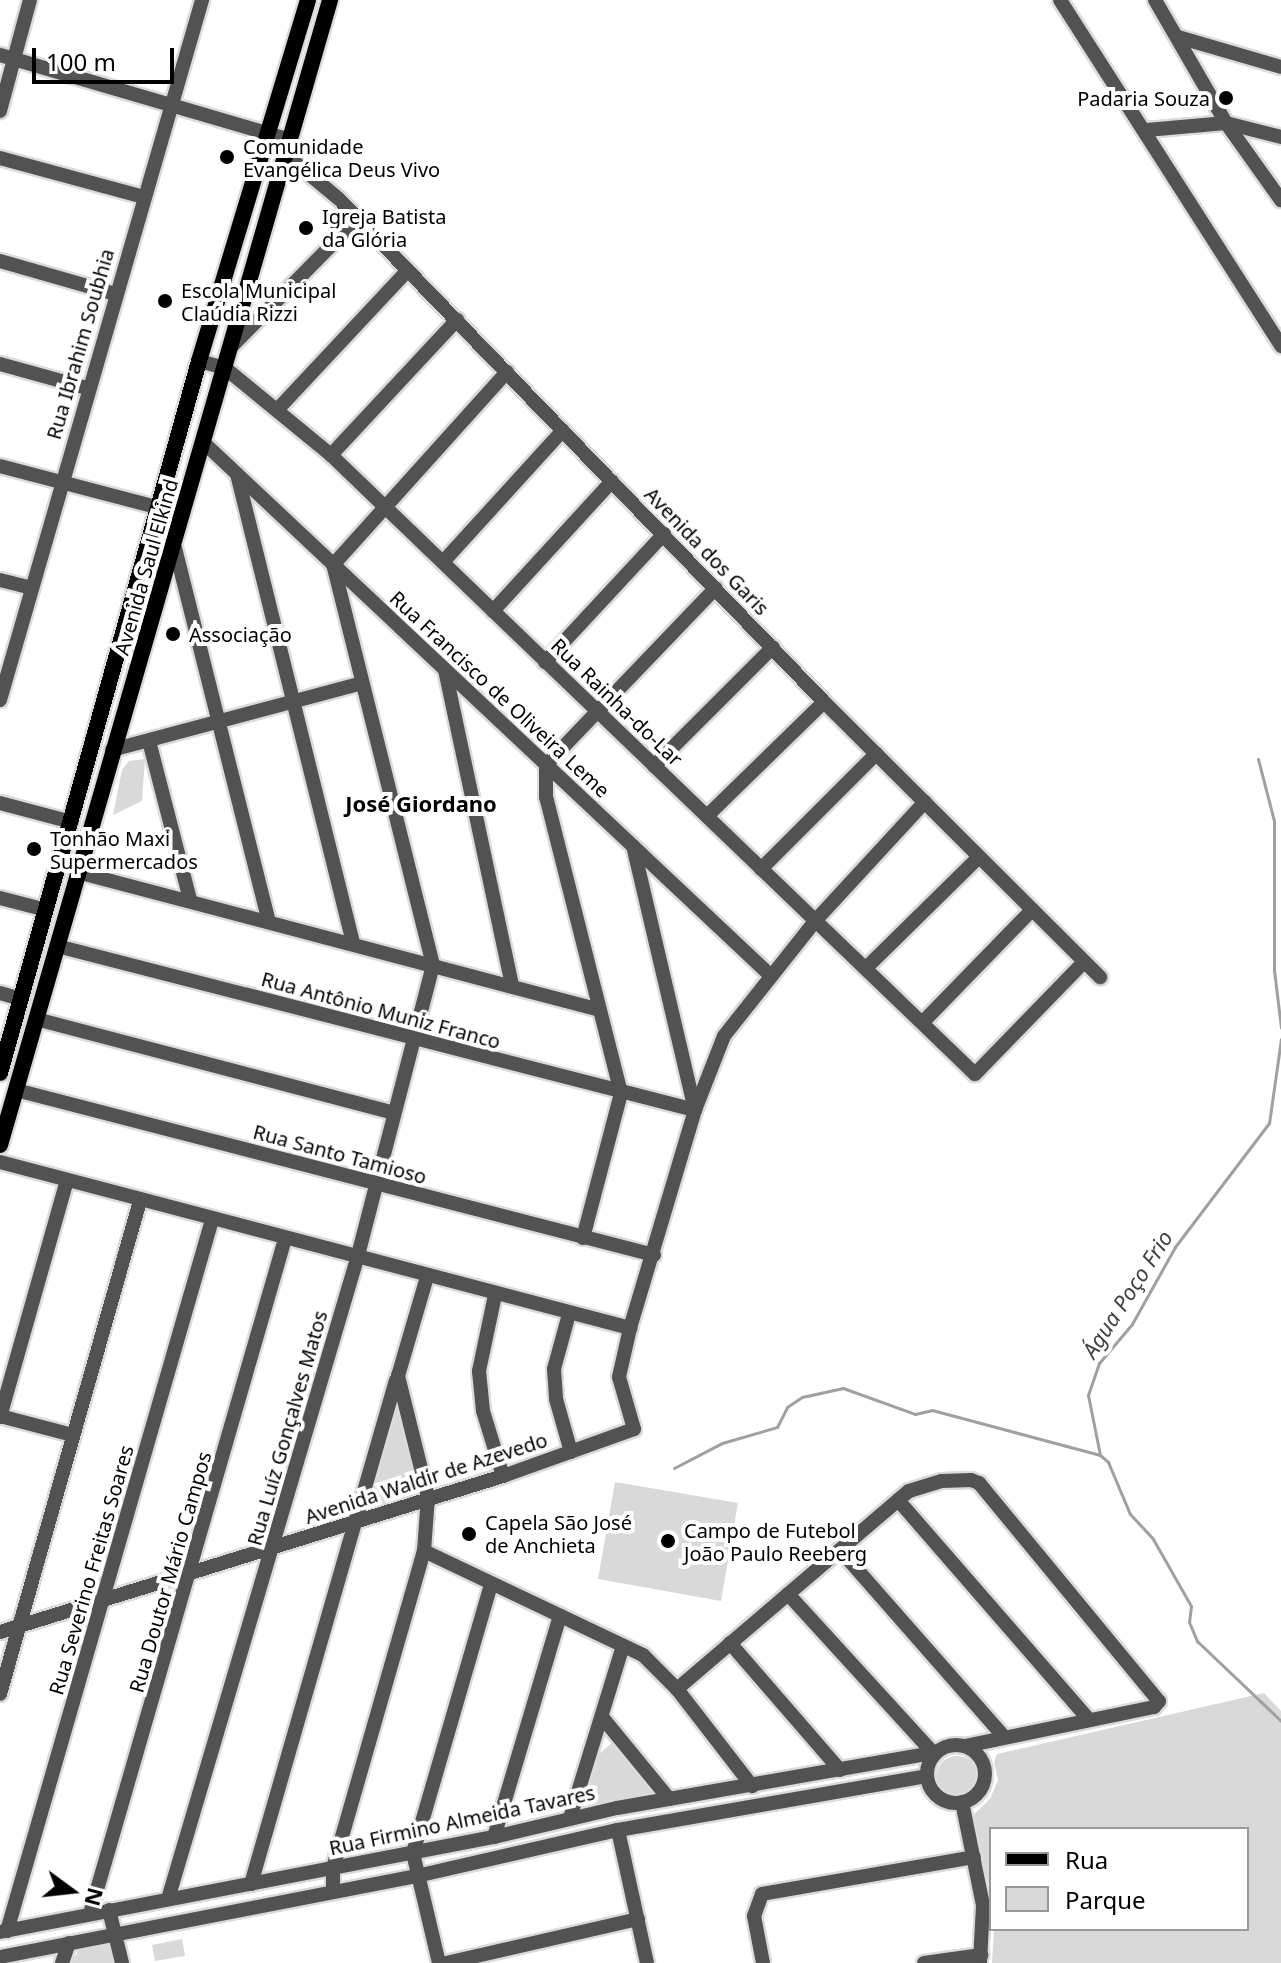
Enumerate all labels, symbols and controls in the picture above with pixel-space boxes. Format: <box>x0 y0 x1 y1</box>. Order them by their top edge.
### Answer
scale bar <box>36 32 178 82</box>
text: 100 m <box>46 45 116 78</box>
place label: Padaria Souza <box>1077 86 1210 110</box>
marker: Padaria Souza <box>1217 89 1235 107</box>
place label: Comunidade Evangélica Deus Vivo <box>243 134 440 181</box>
marker: Comunidade Evangélica Deus Vivo <box>218 148 236 166</box>
place label: Igreja Batista da Glória <box>322 204 446 251</box>
marker: Igreja Batista da Glória <box>297 219 315 237</box>
street label: Rua Ibrahim Soubhia <box>41 246 119 442</box>
place label: Escola Municipal Claúdia Rizzi <box>181 278 336 325</box>
marker: Escola Municipal Claúdia Rizzi <box>156 292 174 310</box>
street label: Avenida Saul Elkind <box>109 476 183 658</box>
street label: Avenida dos Garis <box>640 482 774 620</box>
street label: Rua Francisco de Oliveira Leme <box>385 586 615 802</box>
place label: Associação <box>189 622 292 646</box>
marker: Associação <box>164 625 182 643</box>
street label: Rua Rainha-do-Lar <box>546 633 688 771</box>
district label: José Giordano <box>345 791 497 817</box>
place label: Tonhão Maxi Supermercados <box>50 826 198 873</box>
marker: Tonhão Maxi Supermercados <box>25 840 43 858</box>
street label: Rua Antônio Muniz Franco <box>259 966 503 1054</box>
street label: Rua Santo Tamioso <box>251 1119 429 1189</box>
water label: Água Poço Frio <box>1076 1225 1178 1363</box>
street label: Rua Luíz Gonçalves Matos <box>242 1308 332 1548</box>
street label: Avenida Waldir de Azevedo <box>302 1427 550 1529</box>
street label: Rua Severino Freitas Soares <box>44 1442 138 1698</box>
street label: Rua Doutor Mário Campos <box>124 1449 216 1695</box>
place label: Capela São José de Anchieta <box>485 1510 632 1557</box>
place label: Campo de Futebol João Paulo Reeberg <box>684 1518 867 1565</box>
marker: Capela São José de Anchieta <box>460 1525 478 1543</box>
marker: Campo de Futebol João Paulo Reeberg <box>659 1532 677 1550</box>
street label: Rua Firmino Almeida Tavares <box>327 1780 597 1860</box>
legend <box>989 1827 1249 1931</box>
text: Rua <box>1065 1843 1108 1876</box>
north arrow <box>32 1851 112 1931</box>
text: Parque <box>1065 1883 1146 1916</box>
text: N <box>78 1885 112 1910</box>

